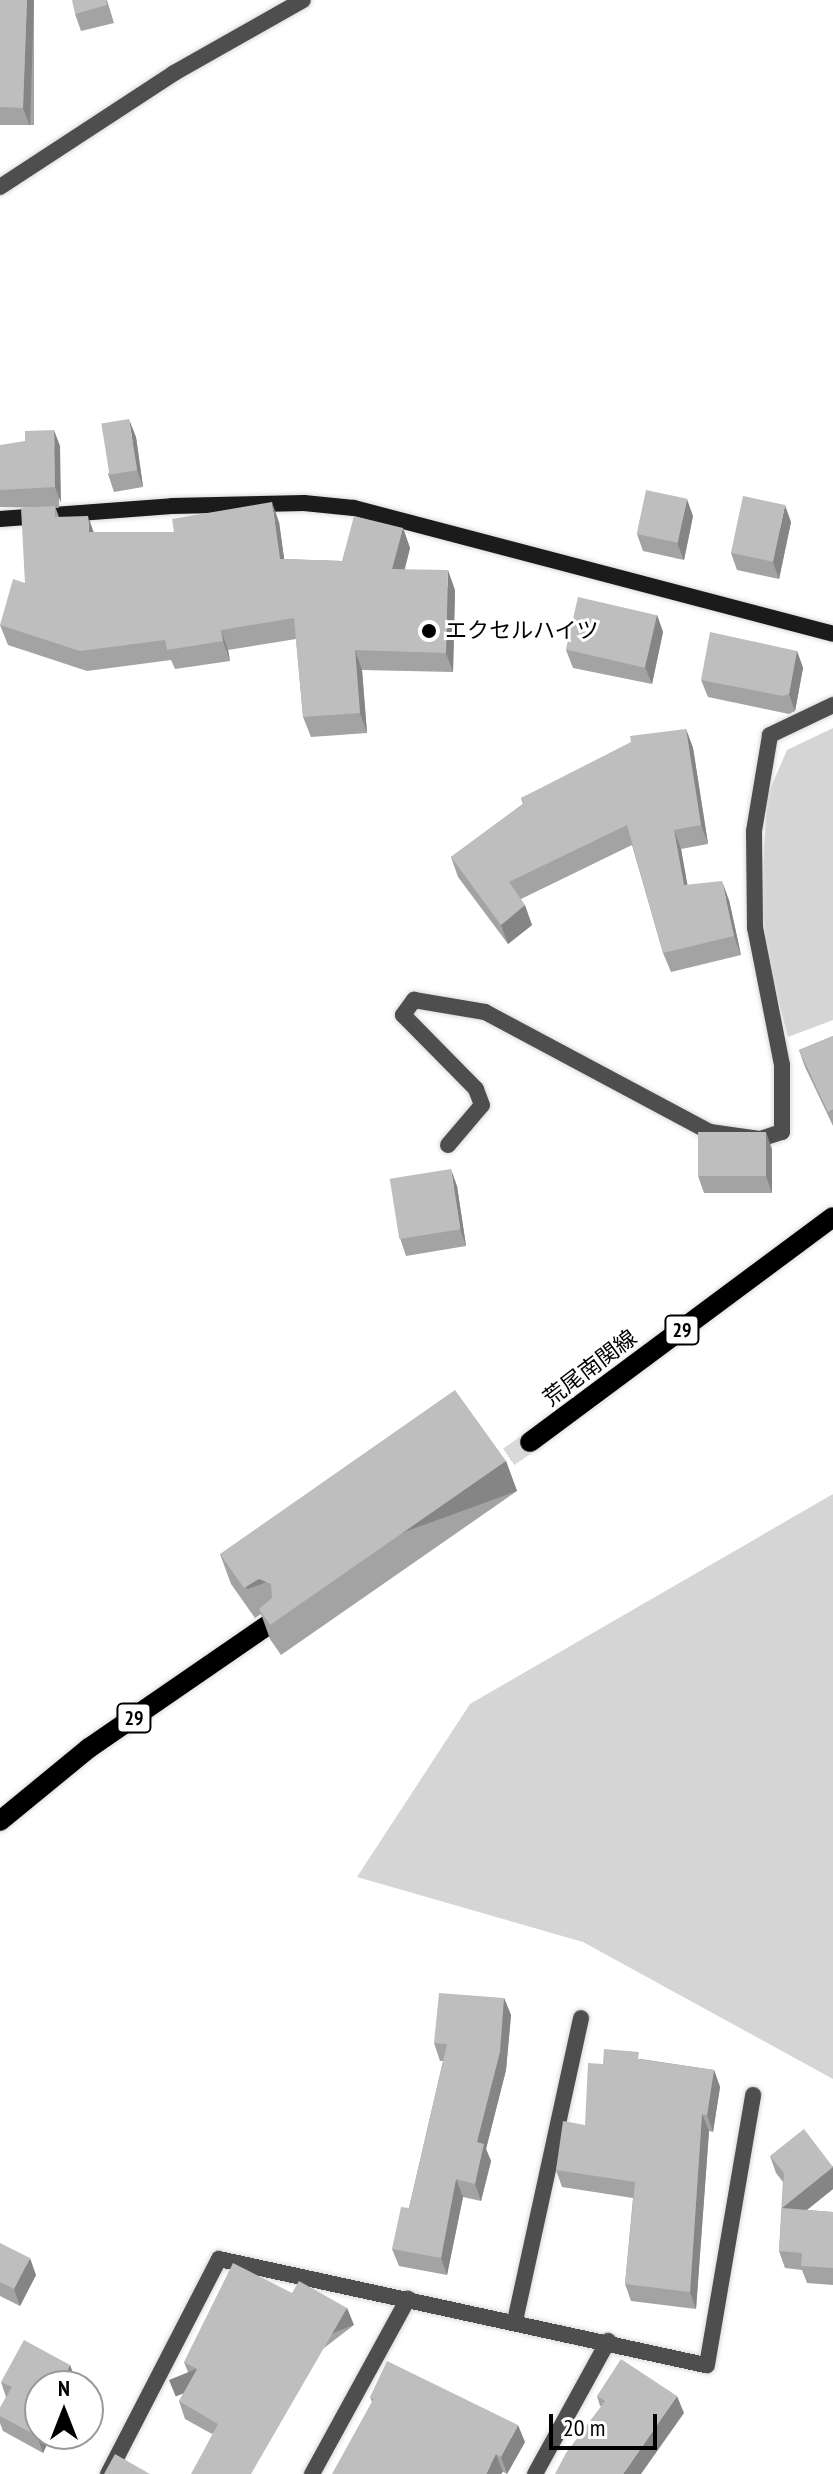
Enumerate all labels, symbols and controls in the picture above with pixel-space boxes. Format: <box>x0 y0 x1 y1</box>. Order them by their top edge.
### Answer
place label: エクセルハイツ <box>445 618 599 644</box>
marker: エクセルハイツ <box>420 622 438 640</box>
road number: 29 <box>664 1314 700 1346</box>
street label: 荒尾南関線 <box>538 1324 642 1412</box>
road number: 29 <box>116 1702 152 1734</box>
north arrow <box>24 2370 104 2450</box>
text: N <box>58 2374 70 2402</box>
scale bar <box>553 2398 661 2448</box>
text: 20 m <box>563 2412 605 2443</box>

